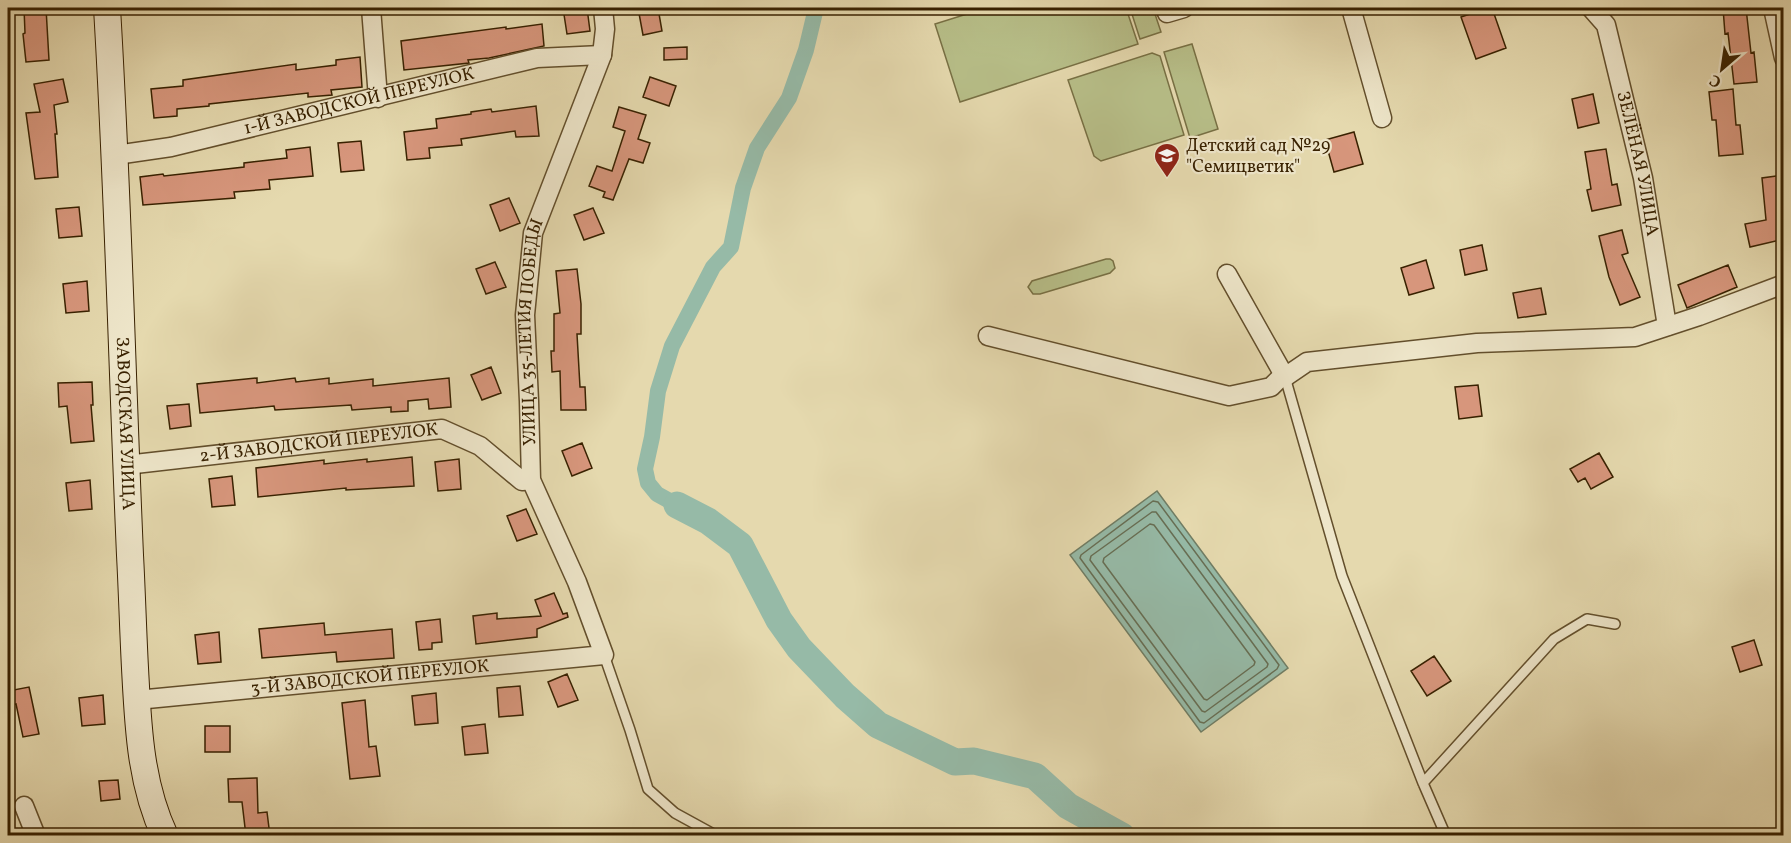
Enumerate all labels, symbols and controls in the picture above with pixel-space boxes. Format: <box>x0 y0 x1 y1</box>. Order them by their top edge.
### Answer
north arrow <box>1692 39 1752 99</box>
street label: 1-Й ЗАВОДСКОЙ ПЕРЕУЛОК <box>241 61 477 141</box>
text: С <box>1706 68 1726 92</box>
street label: ЗЕЛЁНАЯ УЛИЦА <box>1610 89 1665 238</box>
place label: Детский сад №29 "Семицветик" <box>1186 134 1330 180</box>
school or university icon: Детский сад №29 "Семицветик" <box>1152 141 1182 179</box>
street label: УЛИЦА 35-ЛЕТИЯ ПОБЕДЫ <box>512 215 550 446</box>
street label: ЗАВОДСКАЯ УЛИЦА <box>109 336 141 511</box>
street label: 2-Й ЗАВОДСКОЙ ПЕРЕУЛОК <box>198 417 439 469</box>
street label: 3-Й ЗАВОДСКОЙ ПЕРЕУЛОК <box>250 654 490 701</box>

